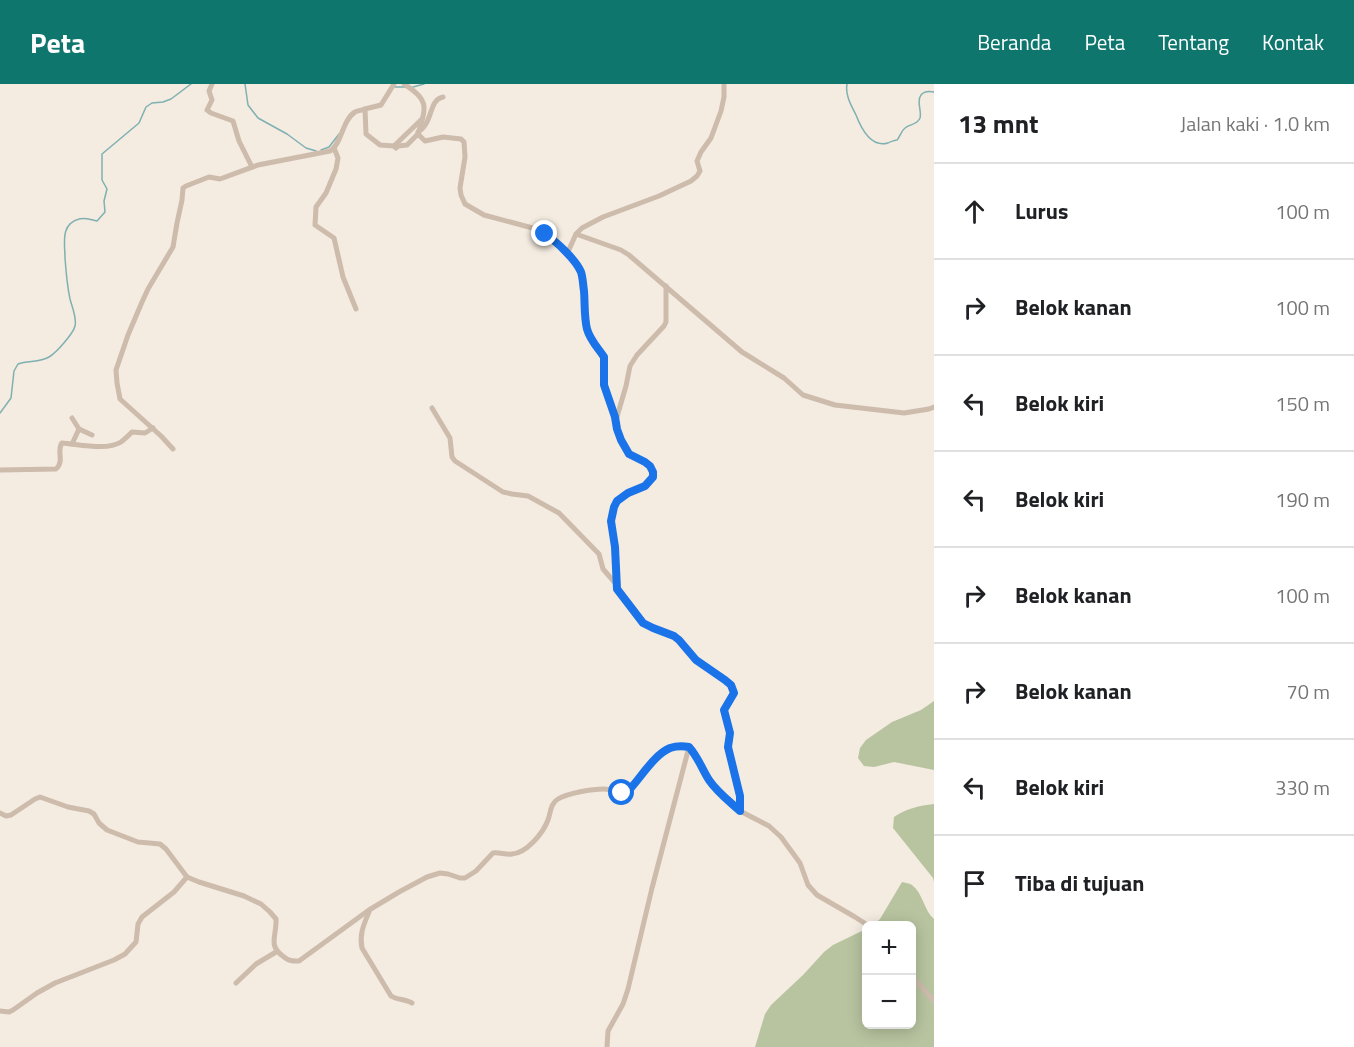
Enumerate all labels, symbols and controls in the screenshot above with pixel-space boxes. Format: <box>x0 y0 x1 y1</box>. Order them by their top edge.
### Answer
text: Peta <box>30 21 85 64</box>
text: Beranda <box>977 26 1051 58</box>
text: Peta <box>1084 26 1125 58</box>
text: Tentang <box>1158 26 1229 58</box>
text: Kontak <box>1262 26 1324 58</box>
text: 13 mnt <box>958 104 1039 143</box>
text: Jalan kaki · 1.0 km <box>1180 108 1330 139</box>
text: Lurus <box>1015 194 1068 228</box>
icon: ahead <box>958 195 991 228</box>
text: 100 m <box>1275 196 1330 227</box>
route end <box>531 220 557 246</box>
text: Belok kanan <box>1015 290 1132 324</box>
icon: right <box>958 291 991 324</box>
text: 100 m <box>1275 292 1330 323</box>
text: Belok kiri <box>1015 386 1104 420</box>
icon: left <box>958 387 991 420</box>
text: 150 m <box>1275 388 1330 419</box>
text: Belok kiri <box>1015 482 1104 516</box>
icon: left <box>958 483 991 516</box>
text: 190 m <box>1275 484 1330 515</box>
text: Belok kanan <box>1015 578 1132 612</box>
icon: right <box>958 579 991 612</box>
text: 100 m <box>1275 580 1330 611</box>
text: Belok kanan <box>1015 674 1132 708</box>
icon: right <box>958 675 991 708</box>
text: 70 m <box>1286 676 1330 707</box>
text: Belok kiri <box>1015 770 1104 804</box>
icon: left <box>958 771 991 804</box>
text: 330 m <box>1275 772 1330 803</box>
route start <box>608 779 634 805</box>
text: Tiba di tujuan <box>1015 866 1144 900</box>
icon: arrive <box>958 867 991 900</box>
map controls <box>862 921 916 1029</box>
button: + <box>862 921 916 975</box>
button: − <box>862 975 916 1029</box>

